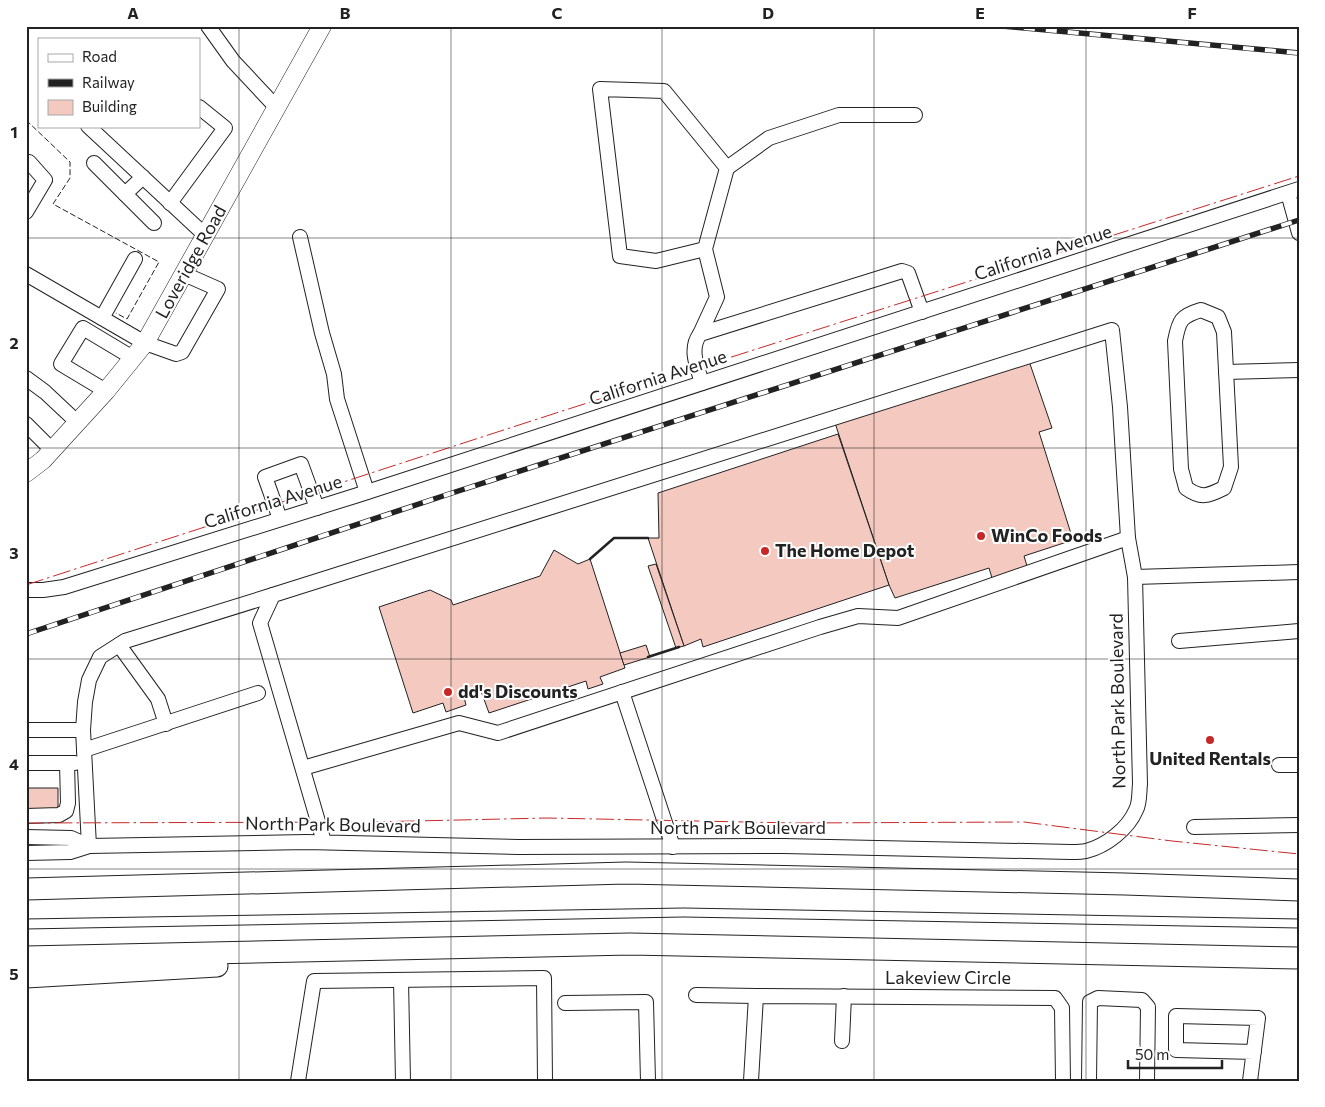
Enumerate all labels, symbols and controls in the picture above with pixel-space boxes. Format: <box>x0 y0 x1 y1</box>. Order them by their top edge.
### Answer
text: A <box>127 3 139 22</box>
text: B <box>340 3 351 22</box>
text: C <box>552 3 563 22</box>
text: D <box>762 3 774 22</box>
text: E <box>975 3 985 22</box>
text: F <box>1187 3 1197 22</box>
legend <box>38 38 200 128</box>
text: Road <box>82 47 117 65</box>
text: Railway <box>82 73 135 91</box>
text: Building <box>82 97 137 115</box>
text: 1 <box>10 122 18 141</box>
street label: Loveridge Road <box>150 201 230 322</box>
street label: California Avenue <box>971 219 1114 285</box>
text: 2 <box>9 333 19 352</box>
street label: California Avenue <box>586 344 729 410</box>
street label: California Avenue <box>201 470 344 533</box>
place label: WinCo Foods <box>991 524 1102 546</box>
marker: WinCo Foods <box>975 530 987 542</box>
place label: The Home Depot <box>775 539 915 561</box>
text: 3 <box>9 543 19 562</box>
marker: The Home Depot <box>759 545 771 557</box>
street label: North Park Boulevard <box>1104 613 1130 789</box>
place label: dd's Discounts <box>458 680 578 702</box>
marker: dd's Discounts <box>442 686 454 698</box>
marker: United Rentals <box>1204 734 1216 746</box>
place label: United Rentals <box>1149 747 1271 769</box>
text: 4 <box>9 754 19 773</box>
street label: North Park Boulevard <box>245 811 421 837</box>
street label: North Park Boulevard <box>650 816 826 838</box>
text: 5 <box>9 964 19 983</box>
street label: Lakeview Circle <box>885 966 1011 988</box>
scale bar <box>1128 1037 1221 1069</box>
text: 50 m <box>1135 1045 1169 1063</box>

